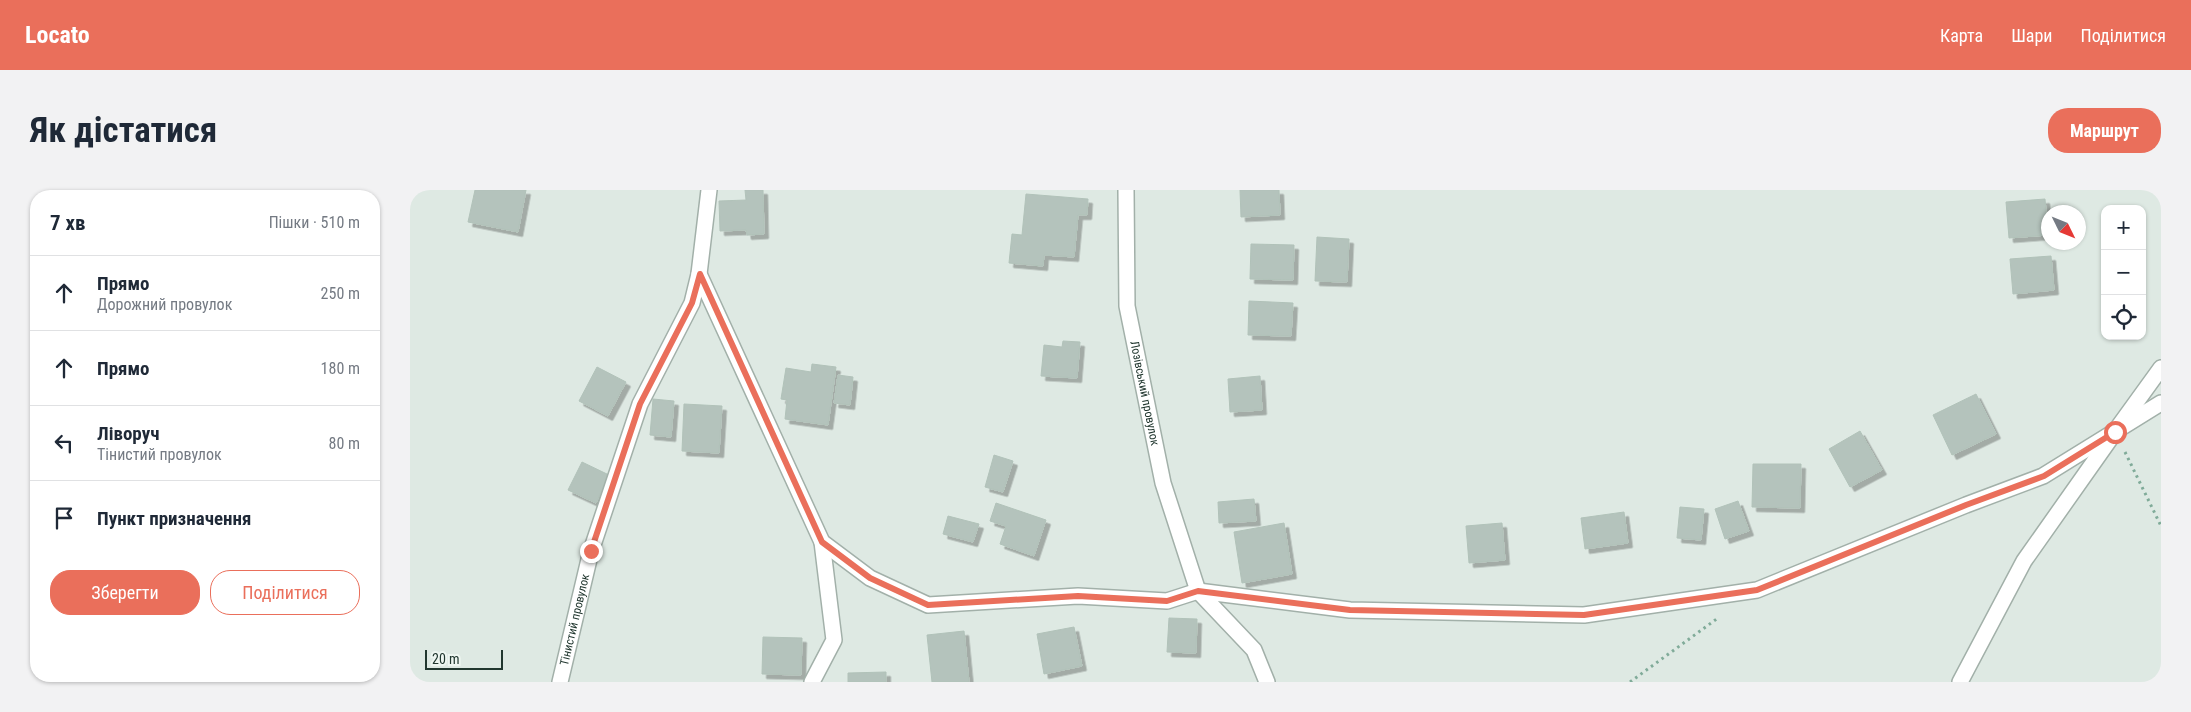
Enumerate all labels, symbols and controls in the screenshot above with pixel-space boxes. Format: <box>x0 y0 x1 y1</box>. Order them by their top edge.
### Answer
text: Locato <box>25 21 90 49</box>
text: Карта <box>1940 25 1983 46</box>
text: Шари <box>2011 25 2052 46</box>
text: Поділитися <box>2080 25 2166 46</box>
button: Маршрут <box>2048 108 2161 153</box>
text: Як дістатися <box>30 110 217 151</box>
north arrow <box>2041 205 2086 250</box>
map controls <box>2101 205 2146 340</box>
button: + <box>2101 205 2146 250</box>
text: 7 хв <box>50 211 85 235</box>
text: Пішки · 510 m <box>269 213 360 232</box>
button: − <box>2101 250 2146 295</box>
text: Прямо <box>97 272 150 295</box>
icon: ahead <box>50 279 78 307</box>
text: 250 m <box>321 284 360 303</box>
text: Дорожний провулок <box>97 295 232 314</box>
button: locate <box>2101 295 2146 340</box>
street label: Лозівський провулок <box>1127 340 1162 447</box>
icon: ahead <box>50 354 78 382</box>
text: Прямо <box>97 357 150 380</box>
text: 180 m <box>321 359 360 378</box>
route start <box>2104 421 2127 444</box>
text: Ліворуч <box>97 422 159 445</box>
icon: left <box>50 429 78 457</box>
text: 80 m <box>328 434 360 453</box>
text: Тінистий провулок <box>97 445 222 464</box>
icon: arrive <box>50 504 78 532</box>
text: Пункт призначення <box>97 507 251 530</box>
route end <box>580 540 603 563</box>
button: Зберегти <box>50 570 200 615</box>
button: Поділитися <box>210 570 360 615</box>
street label: Тінистий провулок <box>557 572 592 667</box>
scale bar <box>425 647 502 670</box>
text: 20 m <box>432 651 460 667</box>

